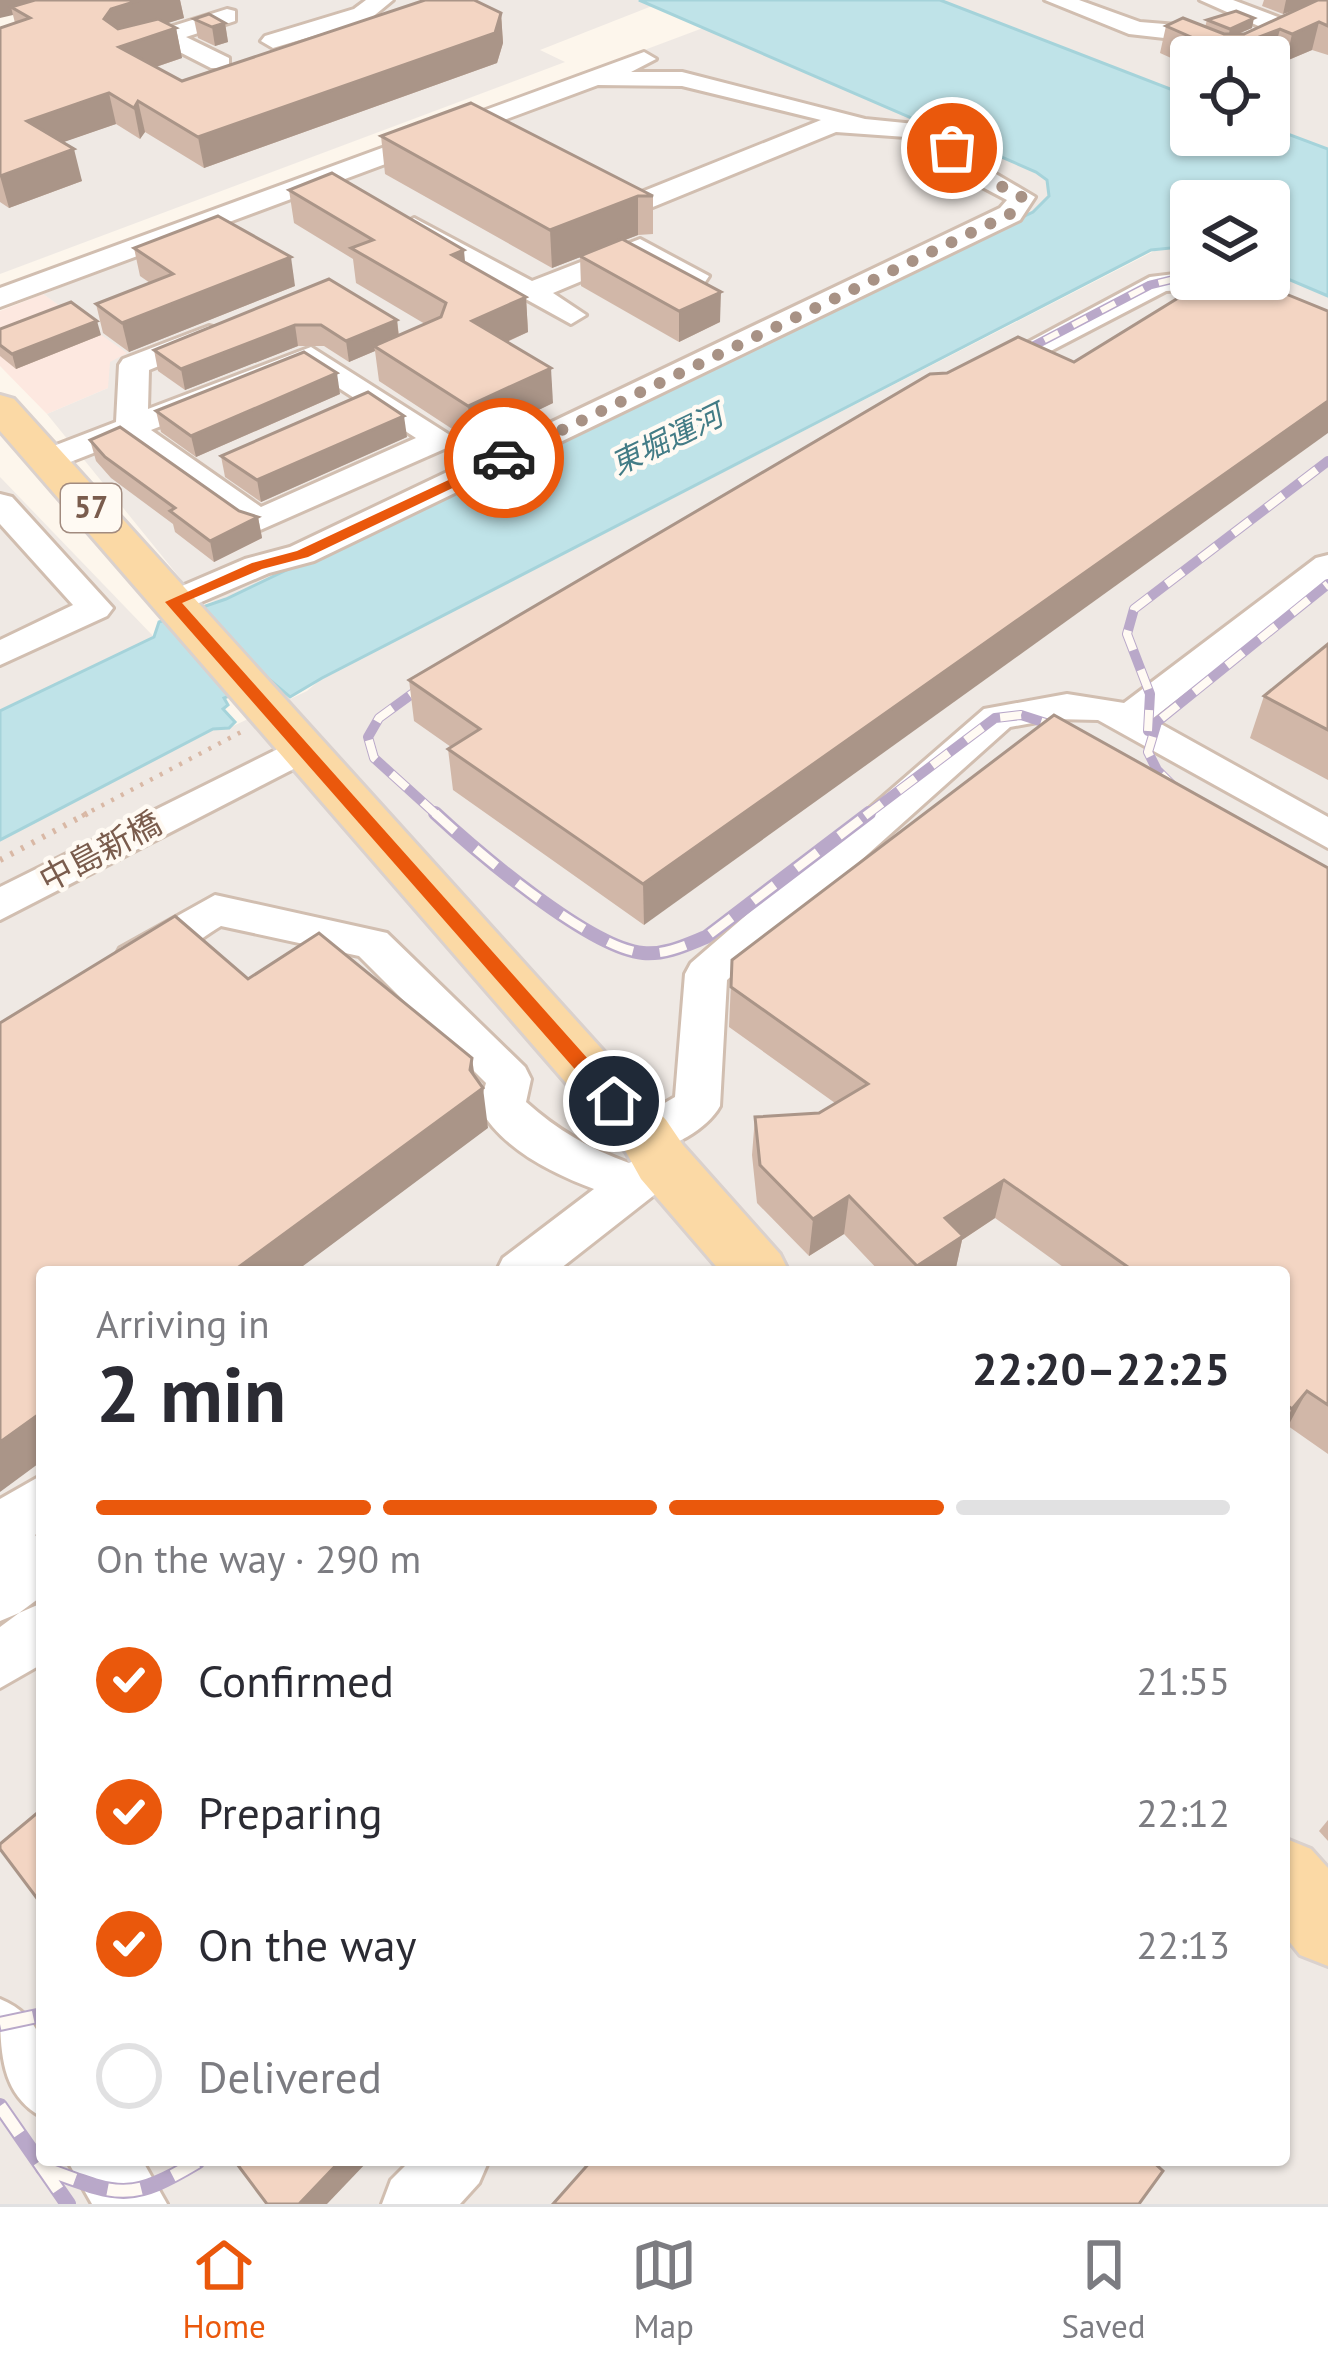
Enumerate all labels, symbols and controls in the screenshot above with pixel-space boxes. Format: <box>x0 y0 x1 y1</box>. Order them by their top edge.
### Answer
map controls <box>1170 36 1290 300</box>
button: locate <box>1170 36 1290 156</box>
pin <box>901 97 1003 199</box>
icon: bag <box>919 115 985 181</box>
button: layers <box>1170 180 1290 300</box>
water label: 東堀運河 <box>604 393 733 482</box>
courier <box>444 398 564 518</box>
icon: car <box>471 425 537 491</box>
road number: 57 <box>61 484 121 532</box>
street label: 中島新橋 <box>31 801 168 901</box>
pin <box>563 1050 665 1152</box>
icon: home <box>581 1068 647 1134</box>
text: Arriving in <box>96 1298 270 1349</box>
text: 22:20–22:25 <box>972 1339 1230 1397</box>
text: 2 min <box>96 1343 286 1444</box>
text: On the way · 290 m <box>96 1533 421 1584</box>
icon: check <box>96 1647 162 1713</box>
text: Confirmed <box>198 1651 394 1709</box>
text: 21:55 <box>1136 1655 1230 1706</box>
icon: check <box>96 1779 162 1845</box>
text: Preparing <box>198 1783 383 1841</box>
text: 22:12 <box>1136 1787 1230 1838</box>
icon: check <box>96 1911 162 1977</box>
text: On the way <box>198 1915 417 1973</box>
text: 22:13 <box>1136 1919 1230 1970</box>
text: Delivered <box>198 2047 382 2105</box>
tab: Home <box>182 2232 266 2347</box>
tab: Map <box>631 2232 697 2347</box>
tab: Saved <box>1062 2232 1146 2347</box>

